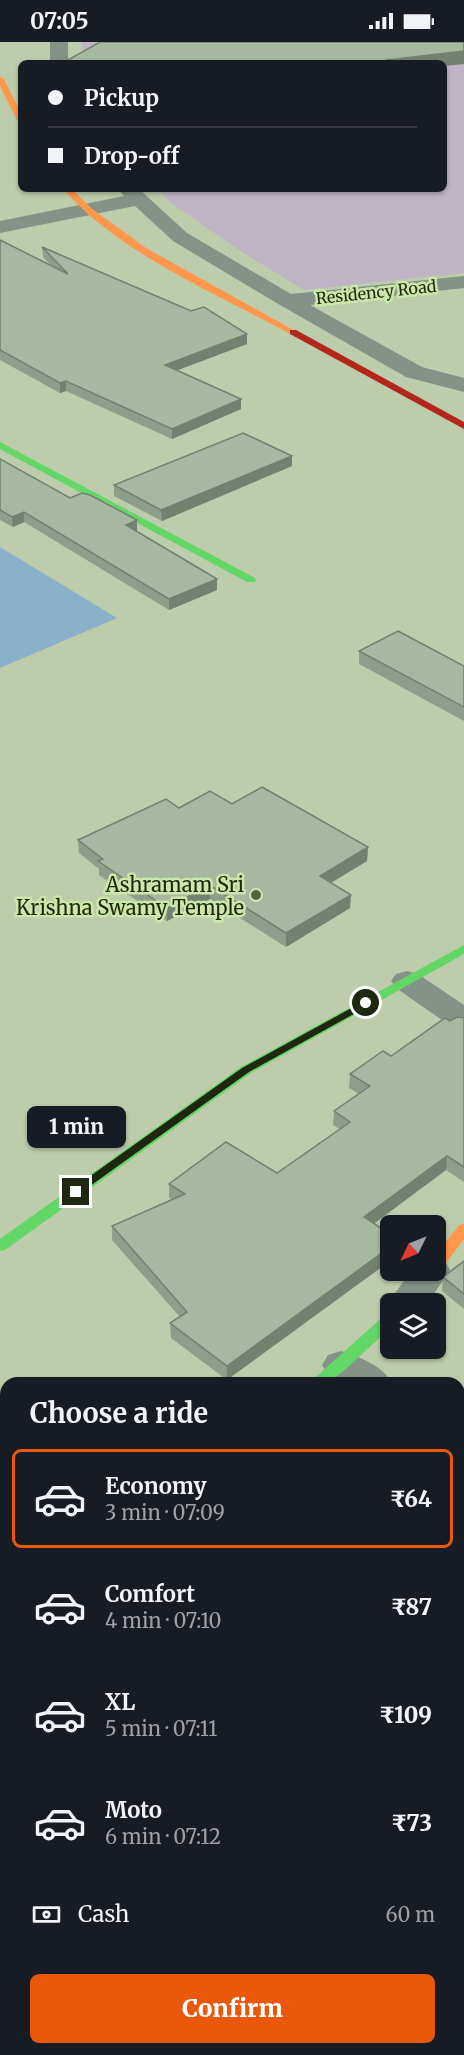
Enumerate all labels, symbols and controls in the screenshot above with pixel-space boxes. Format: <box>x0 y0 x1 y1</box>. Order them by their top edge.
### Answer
text: 07:05 <box>30 7 89 35</box>
text: Pickup <box>84 84 159 112</box>
text: Drop-off <box>84 142 179 170</box>
street label: Residency Road <box>315 276 438 308</box>
place label: Ashramam Sri Krishna Swamy Temple <box>16 872 244 920</box>
marker: Ashramam Sri Krishna Swamy Temple <box>249 888 263 902</box>
route start <box>352 989 379 1016</box>
callout: 1 min <box>26 1105 125 1147</box>
text: 1 min <box>49 1114 104 1139</box>
route end <box>62 1178 89 1205</box>
north arrow <box>380 1215 446 1281</box>
map controls <box>380 1215 446 1359</box>
button: layers <box>380 1293 446 1359</box>
text: Choose a ride <box>30 1396 208 1430</box>
icon: car <box>33 1472 87 1526</box>
text: Economy <box>105 1472 206 1500</box>
text: ₹64 <box>390 1485 432 1513</box>
text: 3 min · 07:09 <box>105 1500 225 1525</box>
icon: car <box>33 1580 87 1634</box>
text: Comfort <box>105 1580 195 1608</box>
text: ₹87 <box>391 1593 432 1621</box>
text: 4 min · 07:10 <box>105 1608 221 1633</box>
icon: car <box>33 1688 87 1742</box>
text: XL <box>105 1688 135 1716</box>
text: ₹109 <box>379 1701 432 1729</box>
text: 5 min · 07:11 <box>105 1716 217 1741</box>
icon: car <box>33 1796 87 1850</box>
text: Moto <box>105 1796 162 1824</box>
text: ₹73 <box>391 1809 432 1837</box>
text: 6 min · 07:12 <box>105 1824 221 1849</box>
icon: cash <box>30 1898 63 1931</box>
text: Cash <box>78 1900 129 1928</box>
text: 60 m <box>385 1902 435 1927</box>
button: Confirm <box>30 1974 435 2043</box>

